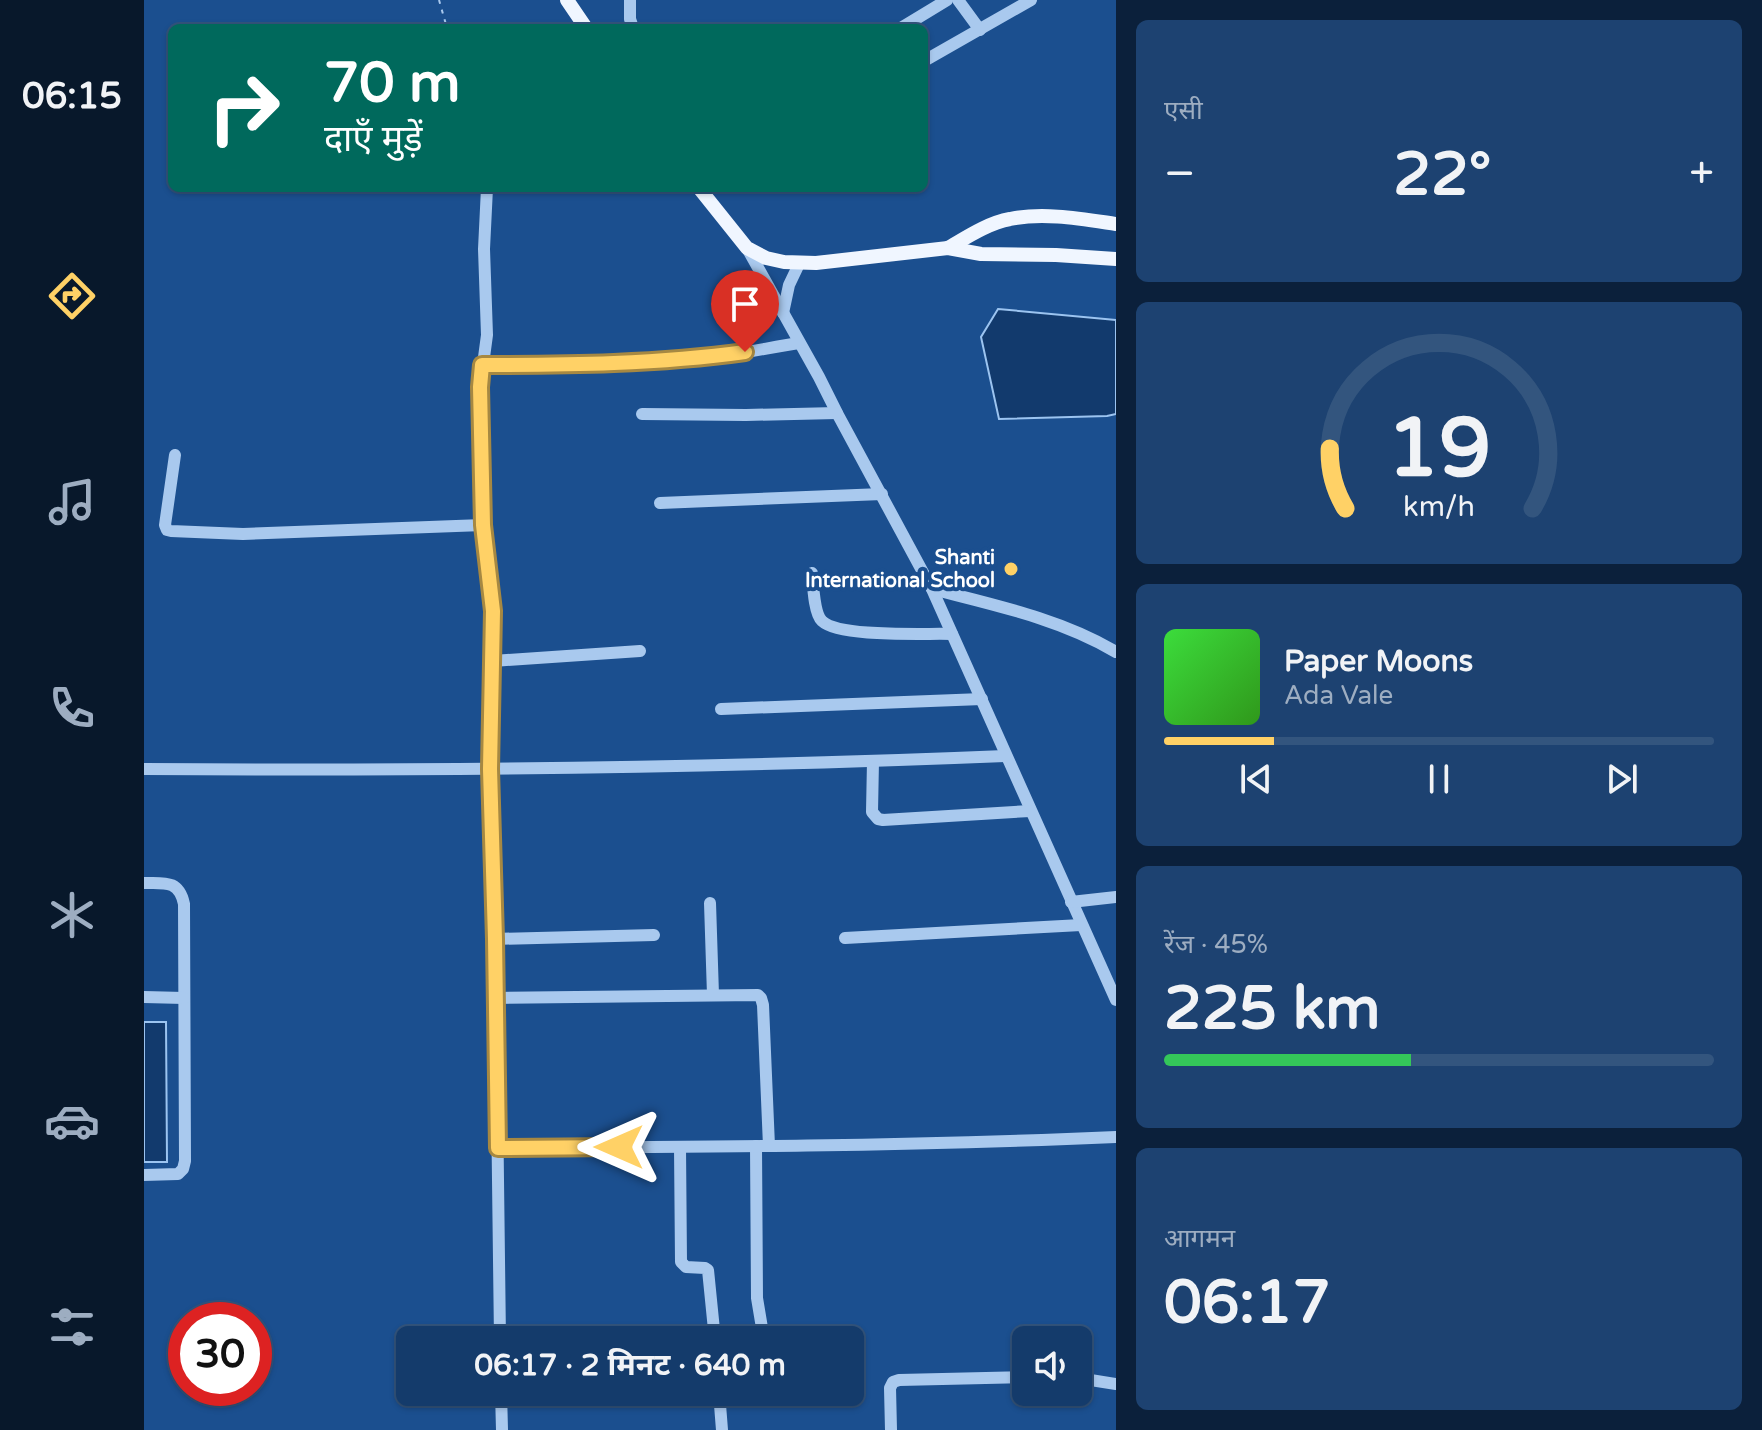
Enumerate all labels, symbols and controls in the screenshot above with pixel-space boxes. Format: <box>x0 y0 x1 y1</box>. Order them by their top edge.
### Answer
text: 70 m <box>324 50 460 117</box>
icon: right <box>192 56 296 160</box>
text: 06:15 <box>22 75 122 118</box>
text: एसी <box>1164 95 1203 126</box>
text: दाएँ मुड़ें <box>324 118 423 161</box>
text: 22° <box>1393 139 1491 211</box>
text: − <box>1164 148 1195 201</box>
text: + <box>1689 148 1714 201</box>
icon: directions <box>44 268 100 324</box>
pin <box>711 270 779 352</box>
icon: arrive <box>723 282 767 326</box>
text: 19 <box>1387 399 1491 499</box>
icon: music <box>44 474 100 530</box>
text: km/h <box>1403 490 1475 524</box>
place label: Shanti International School <box>805 546 995 593</box>
marker: Shanti International School <box>1002 560 1020 578</box>
text: Paper Moons <box>1284 643 1473 680</box>
icon: phone <box>44 680 100 736</box>
text: Ada Vale <box>1284 680 1393 711</box>
icon: previous <box>1234 757 1278 801</box>
icon: pause <box>1417 757 1461 801</box>
icon: next <box>1600 757 1644 801</box>
icon: climate <box>44 887 100 943</box>
text: रेंज · 45% <box>1164 929 1268 960</box>
text: 225 km <box>1164 973 1380 1045</box>
icon: car <box>44 1093 100 1149</box>
position arrow <box>577 1105 661 1189</box>
text: आगमन <box>1164 1223 1235 1254</box>
text: 06:17 <box>1164 1267 1330 1339</box>
icon: filters <box>44 1299 100 1355</box>
speed limit sign: 30 <box>168 1302 272 1406</box>
map controls <box>1012 1326 1092 1406</box>
button: sound <box>1012 1326 1092 1406</box>
text: 06:17 · 2 मिनट · 640 m <box>474 1347 786 1384</box>

